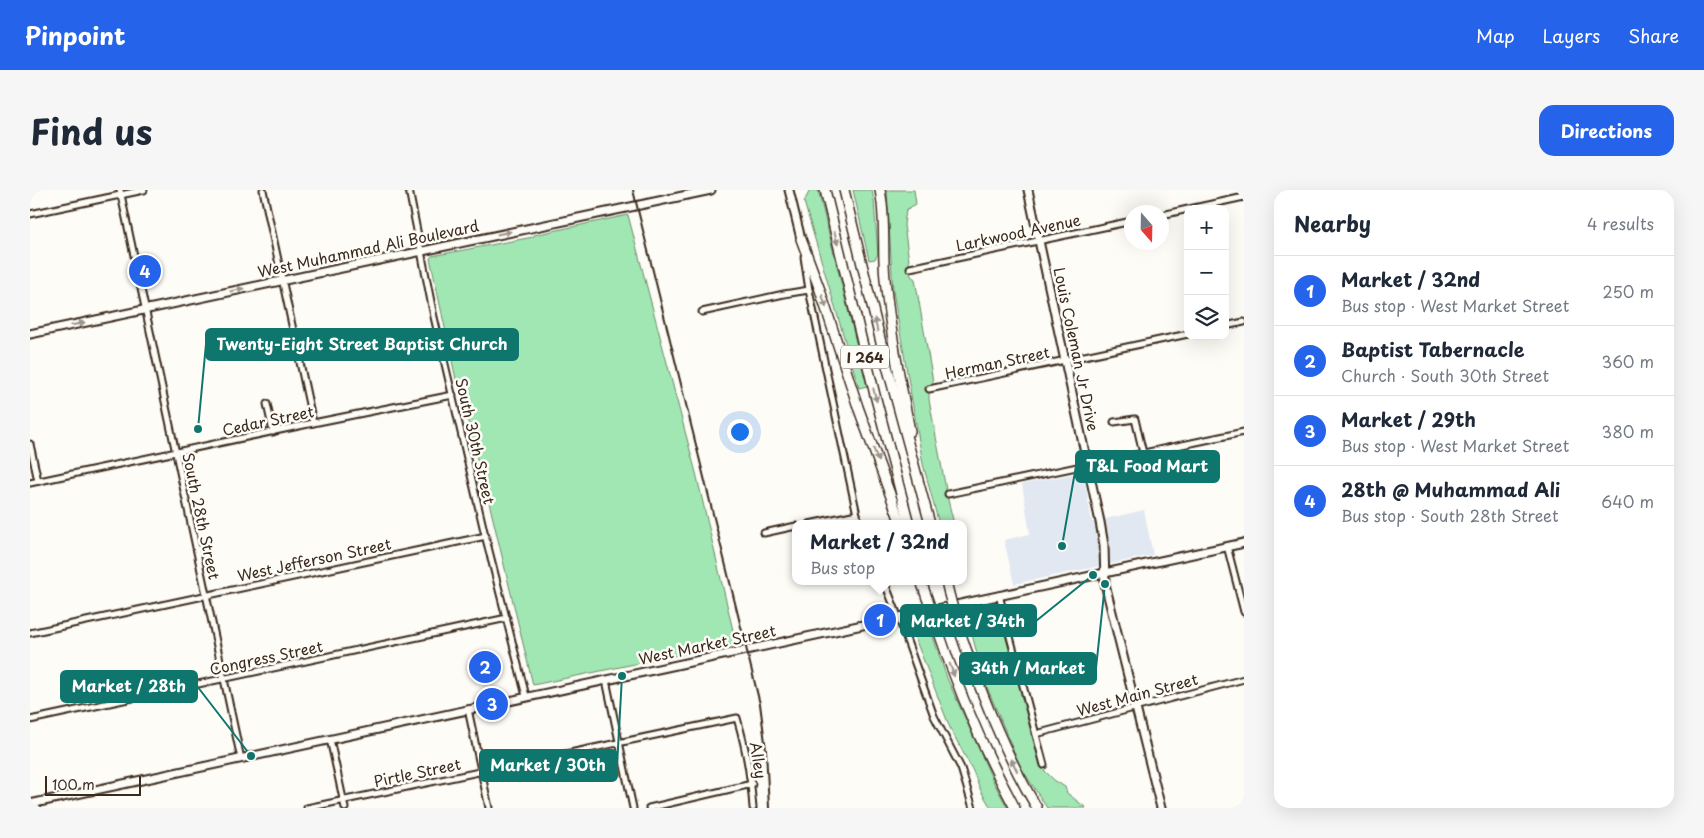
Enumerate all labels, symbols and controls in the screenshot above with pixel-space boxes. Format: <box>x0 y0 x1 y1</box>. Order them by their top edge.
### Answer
text: Pinpoint <box>25 17 126 53</box>
text: Map <box>1476 22 1515 49</box>
text: Layers <box>1543 22 1600 49</box>
text: Share <box>1628 22 1679 49</box>
text: Find us <box>30 104 152 157</box>
button: Directions <box>1539 105 1674 156</box>
north arrow <box>1124 205 1169 250</box>
map controls <box>1184 205 1229 340</box>
button: + <box>1184 205 1229 250</box>
text: Nearby <box>1294 207 1371 239</box>
street label: Larkwood Avenue <box>953 208 1083 256</box>
text: 4 results <box>1587 211 1654 235</box>
street label: West Muhammad Ali Boulevard <box>255 213 481 283</box>
one-way arrow <box>496 229 512 237</box>
one-way arrow <box>832 230 840 245</box>
button: − <box>1184 250 1229 295</box>
pin: 4 <box>129 252 161 290</box>
street label: Louis Coleman Jr Drive <box>1048 265 1106 433</box>
text: Market / 32nd <box>1341 265 1480 293</box>
text: 1 <box>1306 279 1314 303</box>
text: 250 m <box>1603 279 1654 303</box>
one-way arrow <box>229 286 245 294</box>
text: Bus stop · West Market Street <box>1341 293 1569 317</box>
one-way arrow <box>820 294 828 309</box>
button: layers <box>1184 295 1229 340</box>
one-way arrow <box>872 317 880 332</box>
one-way arrow <box>70 320 85 328</box>
callout: Twenty-Eight Street Baptist Church <box>206 329 518 360</box>
text: Twenty-Eight Street Baptist Church <box>216 331 508 355</box>
text: Baptist Tabernacle <box>1341 335 1524 363</box>
street label: Herman Street <box>943 340 1052 384</box>
road number: I 264 <box>841 346 889 368</box>
text: 2 <box>1304 349 1316 373</box>
text: 360 m <box>1602 349 1654 373</box>
text: Church · South 30th Street <box>1341 363 1549 387</box>
street label: South 30th Street <box>450 376 502 506</box>
one-way arrow <box>871 388 879 403</box>
street label: Cedar Street <box>220 399 316 441</box>
text: Market / 29th <box>1341 405 1476 433</box>
your location <box>727 419 753 445</box>
text: 3 <box>1305 419 1315 443</box>
text: 380 m <box>1602 419 1654 443</box>
text: Bus stop · West Market Street <box>1341 433 1569 457</box>
one-way arrow <box>872 448 880 463</box>
street label: South 28th Street <box>177 451 227 581</box>
callout: T&L Food Mart <box>1076 451 1219 482</box>
text: T&L Food Mart <box>1086 453 1208 477</box>
text: 28th @ Muhammad Ali <box>1341 475 1560 503</box>
text: 4 <box>1305 489 1315 513</box>
text: 640 m <box>1601 489 1654 513</box>
text: Bus stop · South 28th Street <box>1341 503 1559 527</box>
popup <box>792 520 967 585</box>
text: Market / 32nd <box>810 527 949 555</box>
street label: West Jefferson Street <box>235 531 393 587</box>
text: Bus stop <box>810 555 875 579</box>
pin: 1 <box>864 601 896 639</box>
callout: Market / 34th <box>901 605 1036 636</box>
text: Market / 34th <box>911 608 1025 632</box>
street label: West Market Street <box>636 618 778 670</box>
street label: Congress Street <box>207 634 325 680</box>
pin: 2 <box>469 648 501 686</box>
callout: 34th / Market <box>960 653 1096 684</box>
text: 34th / Market <box>971 655 1085 679</box>
one-way arrow <box>948 663 956 678</box>
street label: West Main Street <box>1074 667 1200 721</box>
callout: Market / 28th <box>61 671 197 702</box>
text: Market / 28th <box>72 673 186 697</box>
pin: 3 <box>476 685 508 723</box>
street label: Alley <box>744 740 774 780</box>
callout: Market / 30th <box>480 750 617 781</box>
street label: Pirtle Street <box>371 752 463 792</box>
text: Market / 30th <box>490 752 606 776</box>
one-way arrow <box>1010 758 1018 772</box>
scale bar <box>45 773 141 796</box>
text: 100 m <box>52 774 95 795</box>

